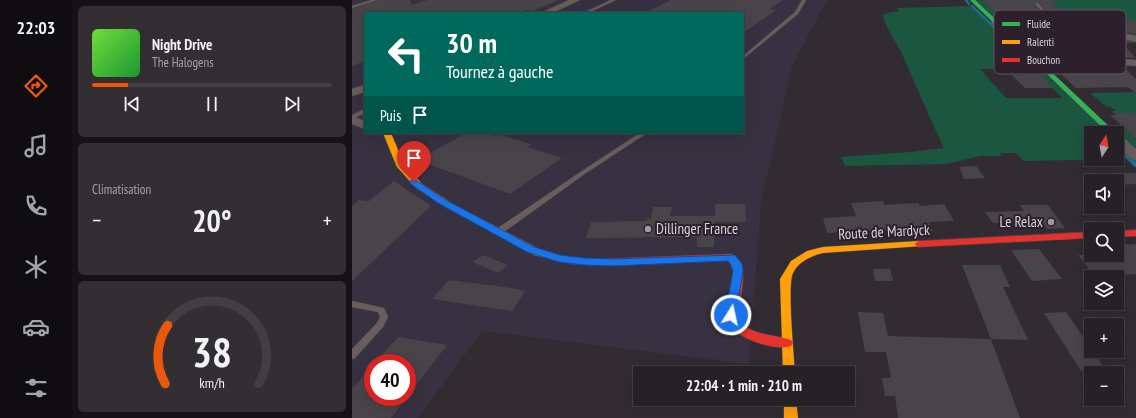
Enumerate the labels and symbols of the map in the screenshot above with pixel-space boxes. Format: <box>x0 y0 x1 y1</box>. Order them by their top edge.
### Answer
legend <box>994 10 1126 74</box>
text: Fluide <box>1027 17 1051 31</box>
text: Ralenti <box>1027 35 1054 49</box>
text: Bouchon <box>1027 53 1060 67</box>
north arrow <box>1084 126 1124 166</box>
pin <box>397 141 431 182</box>
place label: Le Relax <box>1000 212 1043 231</box>
marker: Le Relax <box>1046 217 1056 227</box>
place label: Dillinger France <box>656 219 738 238</box>
street label: Route de Mardyck <box>838 220 930 243</box>
marker: Dillinger France <box>643 224 653 234</box>
position arrow <box>710 294 752 336</box>
speed limit sign: 40 <box>364 354 416 406</box>

